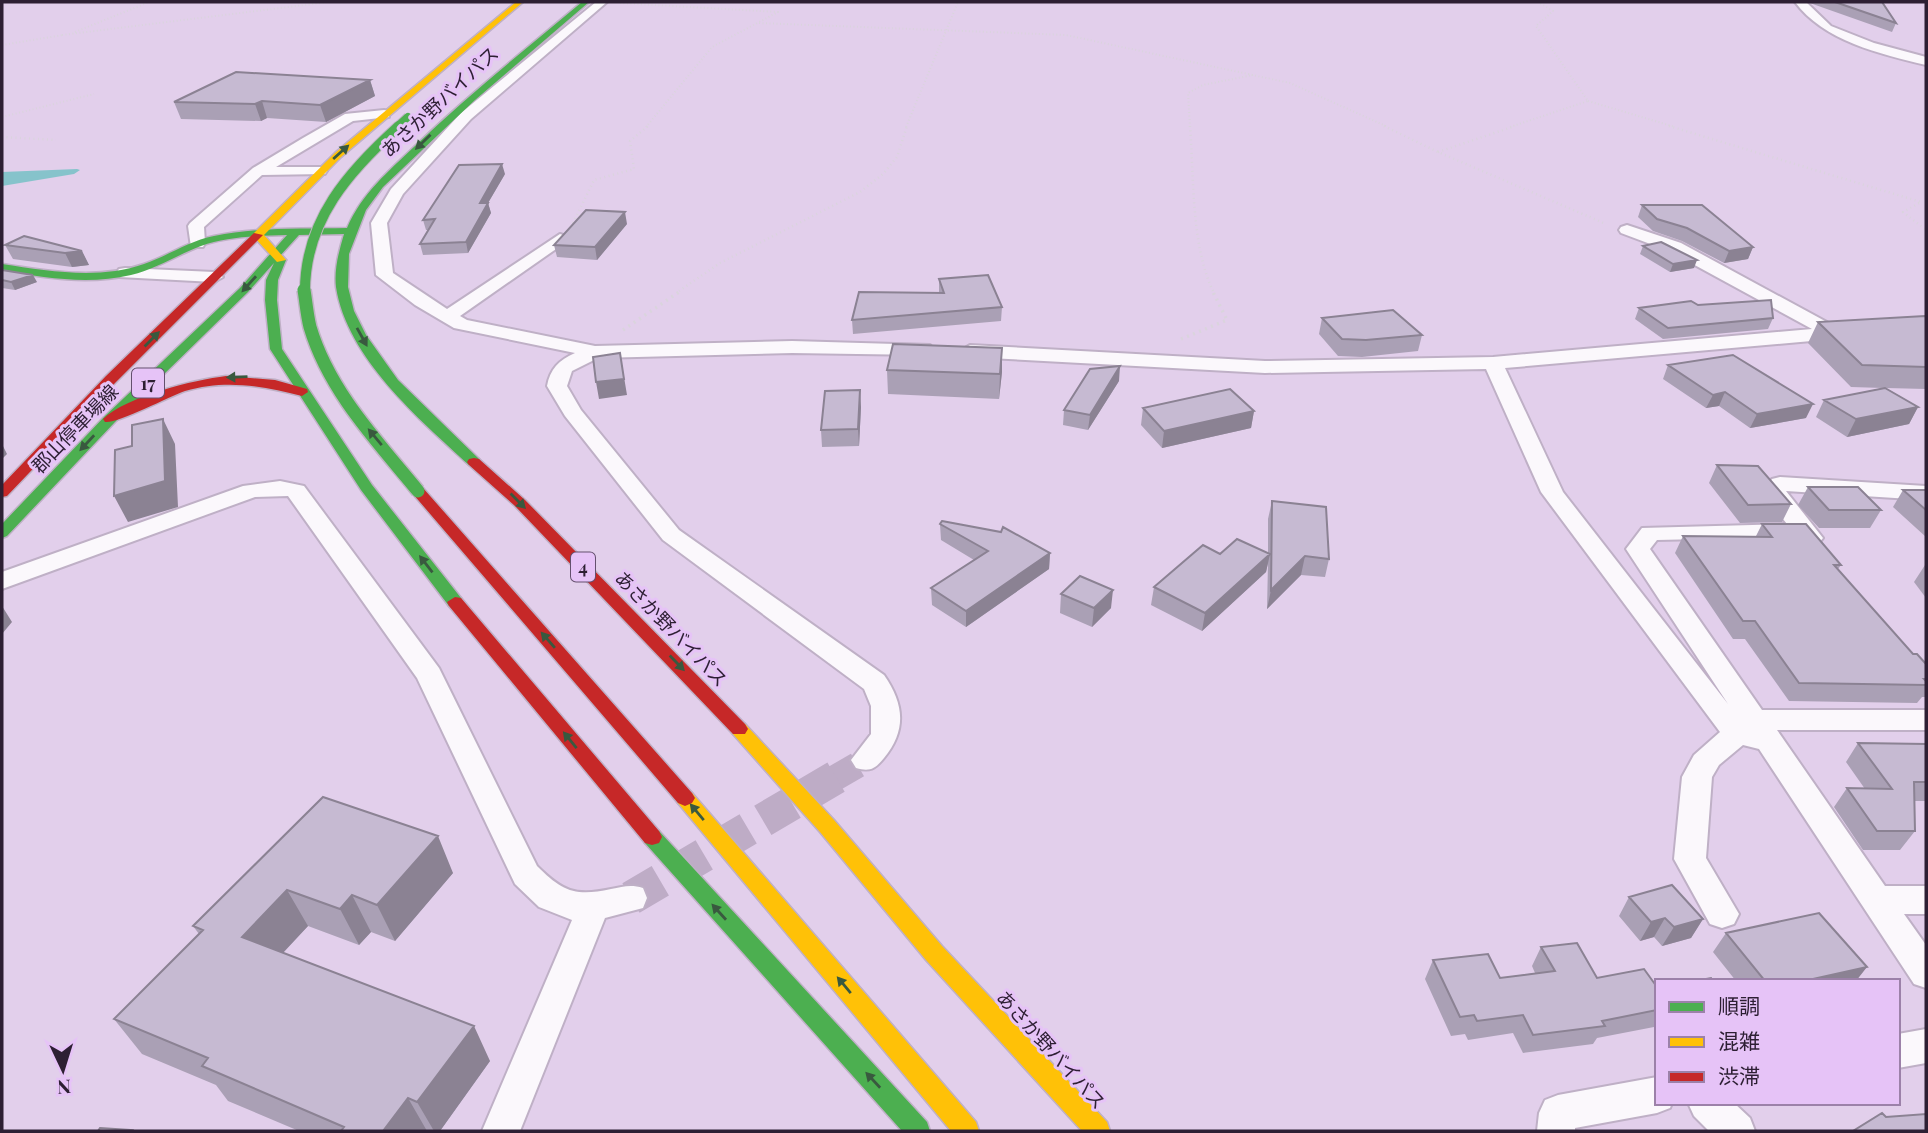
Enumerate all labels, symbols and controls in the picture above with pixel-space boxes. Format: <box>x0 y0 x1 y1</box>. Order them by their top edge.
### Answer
street label: あさか野バイパス <box>375 40 503 162</box>
one-way arrow <box>415 134 432 150</box>
one-way arrow <box>332 144 349 160</box>
one-way arrow <box>241 275 257 293</box>
one-way arrow <box>356 327 368 347</box>
one-way arrow <box>143 331 159 348</box>
road number: 17 <box>132 368 164 398</box>
one-way arrow <box>225 372 247 383</box>
street label: 郡山停車場線 <box>25 378 123 478</box>
one-way arrow <box>368 428 383 446</box>
one-way arrow <box>78 435 95 452</box>
one-way arrow <box>510 493 526 509</box>
road number: 4 <box>571 552 595 582</box>
one-way arrow <box>419 556 434 574</box>
street label: あさか野バイパス <box>610 564 734 692</box>
one-way arrow <box>541 631 556 648</box>
one-way arrow <box>669 655 686 672</box>
one-way arrow <box>563 732 578 750</box>
one-way arrow <box>690 803 705 820</box>
one-way arrow <box>712 904 728 921</box>
one-way arrow <box>837 977 852 994</box>
legend <box>1655 979 1900 1105</box>
street label: あさか野バイパス <box>992 984 1112 1114</box>
text: 順調 <box>1718 991 1760 1019</box>
text: 混雑 <box>1718 1026 1760 1054</box>
north arrow <box>28 1035 98 1105</box>
text: 渋滞 <box>1718 1061 1760 1089</box>
one-way arrow <box>865 1072 881 1089</box>
text: N <box>56 1075 72 1101</box>

